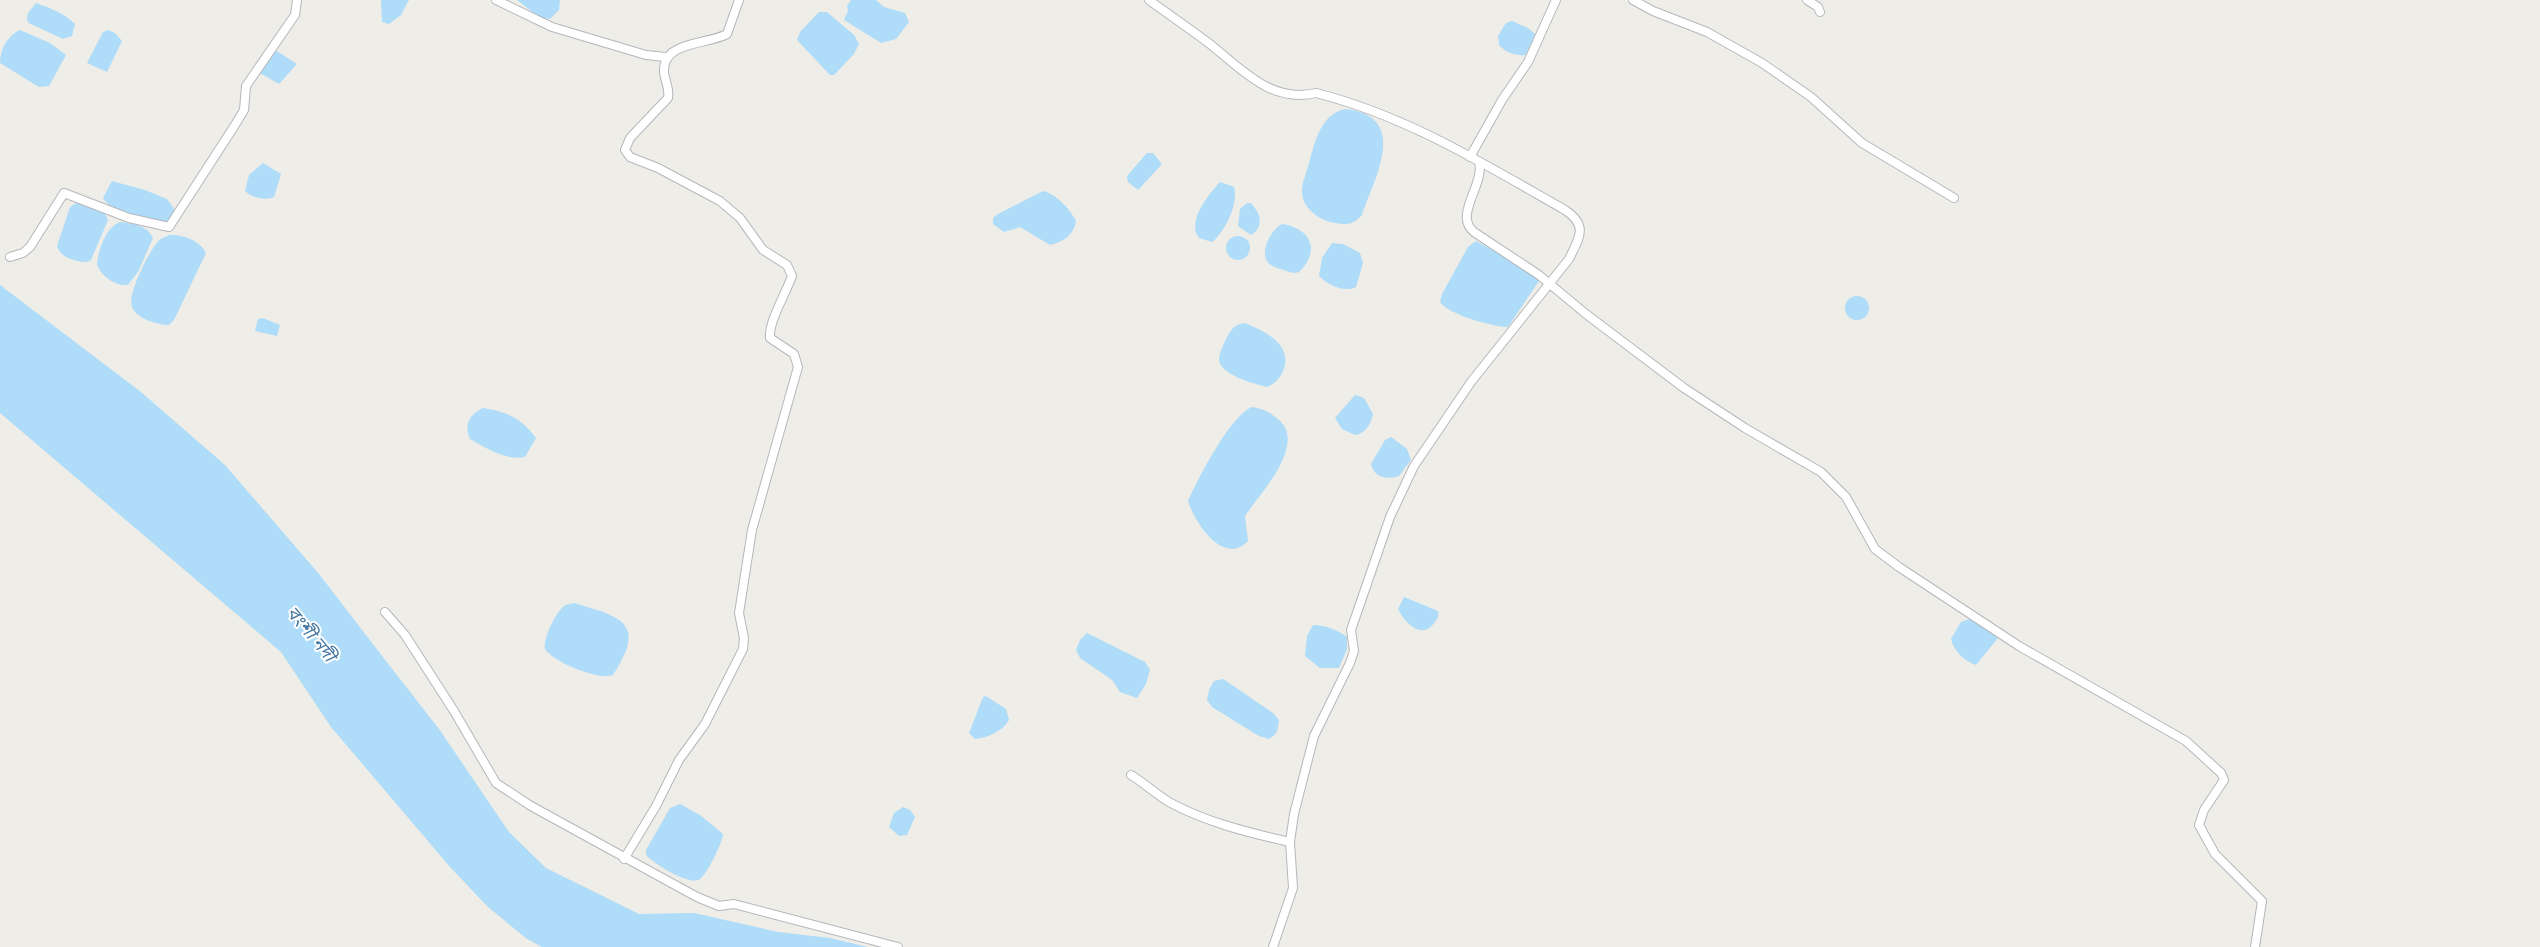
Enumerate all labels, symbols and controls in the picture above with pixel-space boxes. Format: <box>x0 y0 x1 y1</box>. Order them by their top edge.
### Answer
water label: বংশী নদী <box>282 602 342 669</box>

